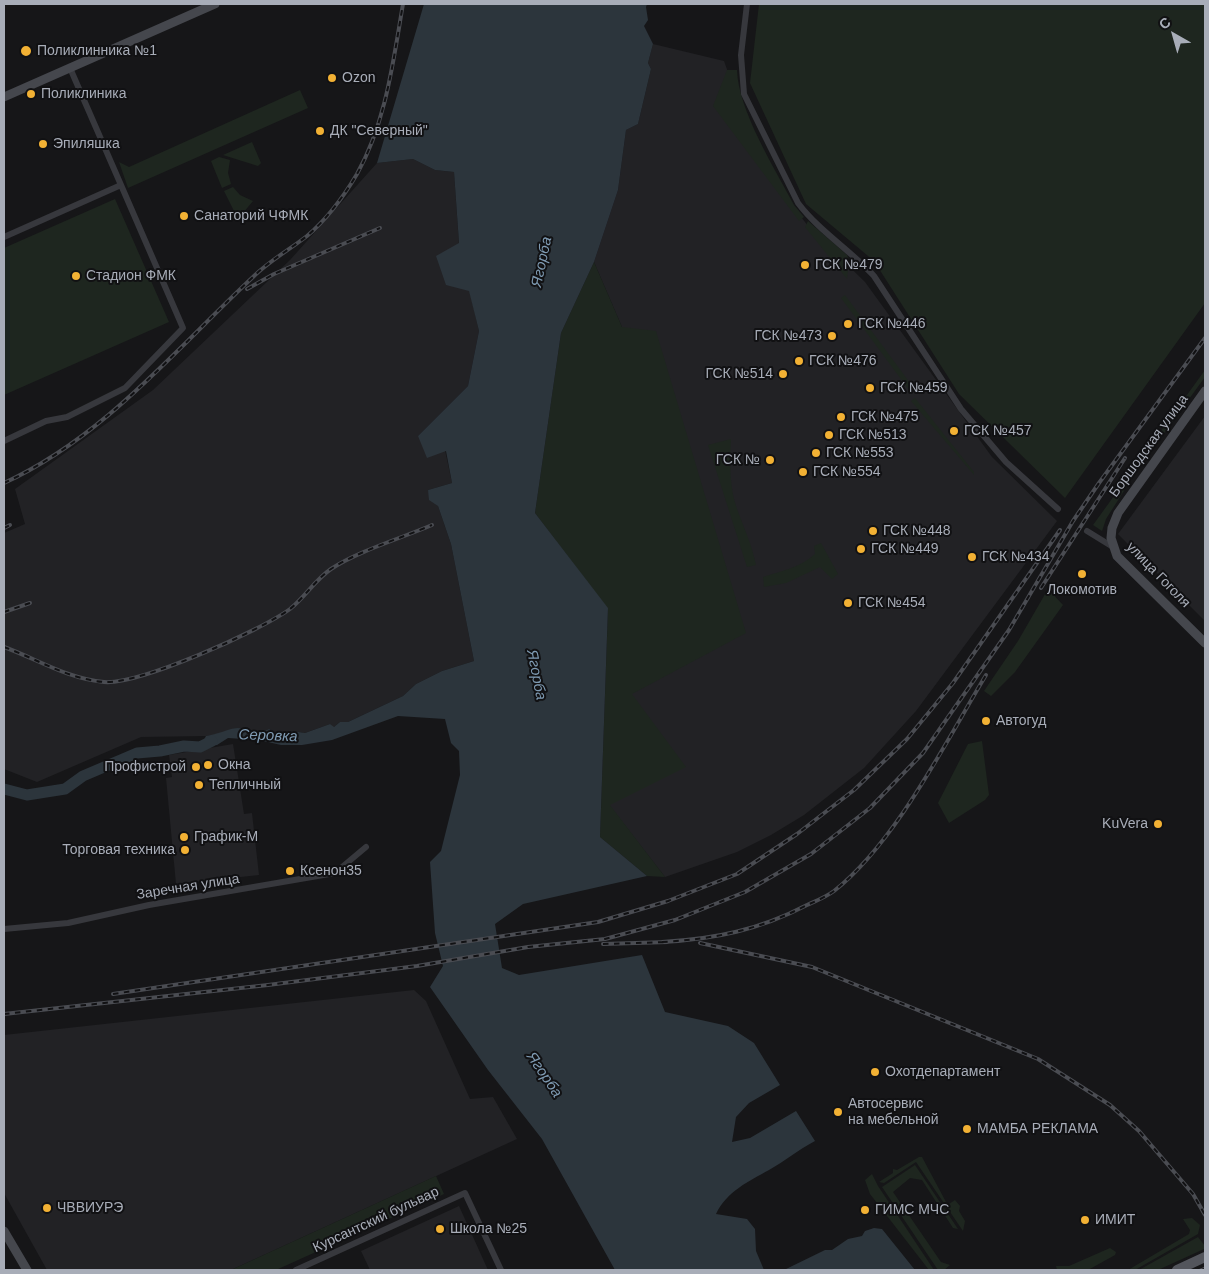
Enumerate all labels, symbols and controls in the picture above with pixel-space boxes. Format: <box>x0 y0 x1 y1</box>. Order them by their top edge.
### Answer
north arrow <box>1149 10 1199 60</box>
text: С <box>1156 14 1174 33</box>
place label: Поликлинника №1 <box>37 43 157 59</box>
marker: Поликлинника №1 <box>19 44 33 58</box>
place label: Ozon <box>342 70 375 86</box>
marker: Ozon <box>326 72 338 84</box>
place label: Поликлиника <box>41 86 127 102</box>
marker: Поликлиника <box>25 88 37 100</box>
place label: ДК "Северный" <box>330 123 428 139</box>
marker: ДК "Северный" <box>314 125 326 137</box>
place label: Эпиляшка <box>53 136 120 152</box>
marker: Эпиляшка <box>37 138 49 150</box>
place label: Санаторий ЧФМК <box>194 208 308 224</box>
marker: Санаторий ЧФМК <box>178 210 190 222</box>
water label: Ягорба <box>528 235 556 289</box>
place label: ГСК №479 <box>815 257 882 273</box>
marker: ГСК №479 <box>799 259 811 271</box>
place label: Стадион ФМК <box>86 268 176 284</box>
marker: Стадион ФМК <box>70 270 82 282</box>
place label: ГСК №446 <box>858 316 925 332</box>
marker: ГСК №446 <box>842 318 854 330</box>
place label: ГСК №473 <box>755 328 822 344</box>
marker: ГСК №473 <box>826 330 838 342</box>
place label: ГСК №476 <box>809 353 876 369</box>
marker: ГСК №476 <box>793 355 805 367</box>
place label: ГСК №514 <box>706 366 773 382</box>
marker: ГСК №514 <box>777 368 789 380</box>
place label: ГСК №459 <box>880 380 947 396</box>
marker: ГСК №459 <box>864 382 876 394</box>
street label: Боршодская улица <box>1106 391 1192 501</box>
place label: ГСК №475 <box>851 409 918 425</box>
marker: ГСК №475 <box>835 411 847 423</box>
place label: ГСК №457 <box>964 423 1031 439</box>
marker: ГСК №457 <box>948 425 960 437</box>
place label: ГСК №513 <box>839 427 906 443</box>
marker: ГСК №513 <box>823 429 835 441</box>
place label: ГСК №553 <box>826 445 893 461</box>
marker: ГСК №553 <box>810 447 822 459</box>
place label: ГСК № <box>716 452 760 468</box>
marker: ГСК № <box>764 454 776 466</box>
place label: ГСК №554 <box>813 464 880 480</box>
marker: ГСК №554 <box>797 466 809 478</box>
place label: ГСК №448 <box>883 523 950 539</box>
marker: ГСК №448 <box>867 525 879 537</box>
street label: улица Гоголя <box>1122 539 1194 611</box>
place label: ГСК №449 <box>871 541 938 557</box>
marker: ГСК №449 <box>855 543 867 555</box>
place label: ГСК №434 <box>982 549 1049 565</box>
marker: ГСК №434 <box>966 551 978 563</box>
marker: Локомотив <box>1076 568 1088 580</box>
place label: Локомотив <box>1047 582 1117 598</box>
place label: ГСК №454 <box>858 595 925 611</box>
marker: ГСК №454 <box>842 597 854 609</box>
water label: Ягорба <box>522 648 550 702</box>
place label: Автогуд <box>996 713 1046 729</box>
marker: Автогуд <box>980 715 992 727</box>
water label: Серовка <box>238 726 298 746</box>
place label: Окна <box>218 757 251 773</box>
place label: Профистрой <box>104 759 186 775</box>
marker: Окна <box>202 759 214 771</box>
marker: Профистрой <box>190 761 202 773</box>
place label: Тепличный <box>209 777 281 793</box>
marker: Тепличный <box>193 779 205 791</box>
place label: KuVera <box>1102 816 1148 832</box>
marker: KuVera <box>1152 818 1164 830</box>
place label: График-М <box>194 829 258 845</box>
marker: График-М <box>178 831 190 843</box>
place label: Торговая техника <box>62 842 175 858</box>
marker: Торговая техника <box>179 844 191 856</box>
place label: Ксенон35 <box>300 863 362 879</box>
marker: Ксенон35 <box>284 865 296 877</box>
street label: Заречная улица <box>135 871 241 903</box>
water label: Ягорба <box>522 1049 566 1101</box>
place label: Охотдепартамент <box>885 1064 1000 1080</box>
marker: Охотдепартамент <box>869 1066 881 1078</box>
place label: Автосервис на мебельной <box>848 1096 939 1128</box>
marker: Автосервис на мебельной <box>832 1106 844 1118</box>
place label: МАМБА РЕКЛАМА <box>977 1121 1098 1137</box>
marker: МАМБА РЕКЛАМА <box>961 1123 973 1135</box>
street label: Курсантский бульвар <box>310 1183 442 1257</box>
place label: ЧВВИУРЭ <box>57 1200 123 1216</box>
marker: ЧВВИУРЭ <box>41 1202 53 1214</box>
place label: ГИМС МЧС <box>875 1202 949 1218</box>
marker: ГИМС МЧС <box>859 1204 871 1216</box>
place label: ИМИТ <box>1095 1212 1135 1228</box>
marker: ИМИТ <box>1079 1214 1091 1226</box>
place label: Школа №25 <box>450 1221 527 1237</box>
marker: Школа №25 <box>434 1223 446 1235</box>

